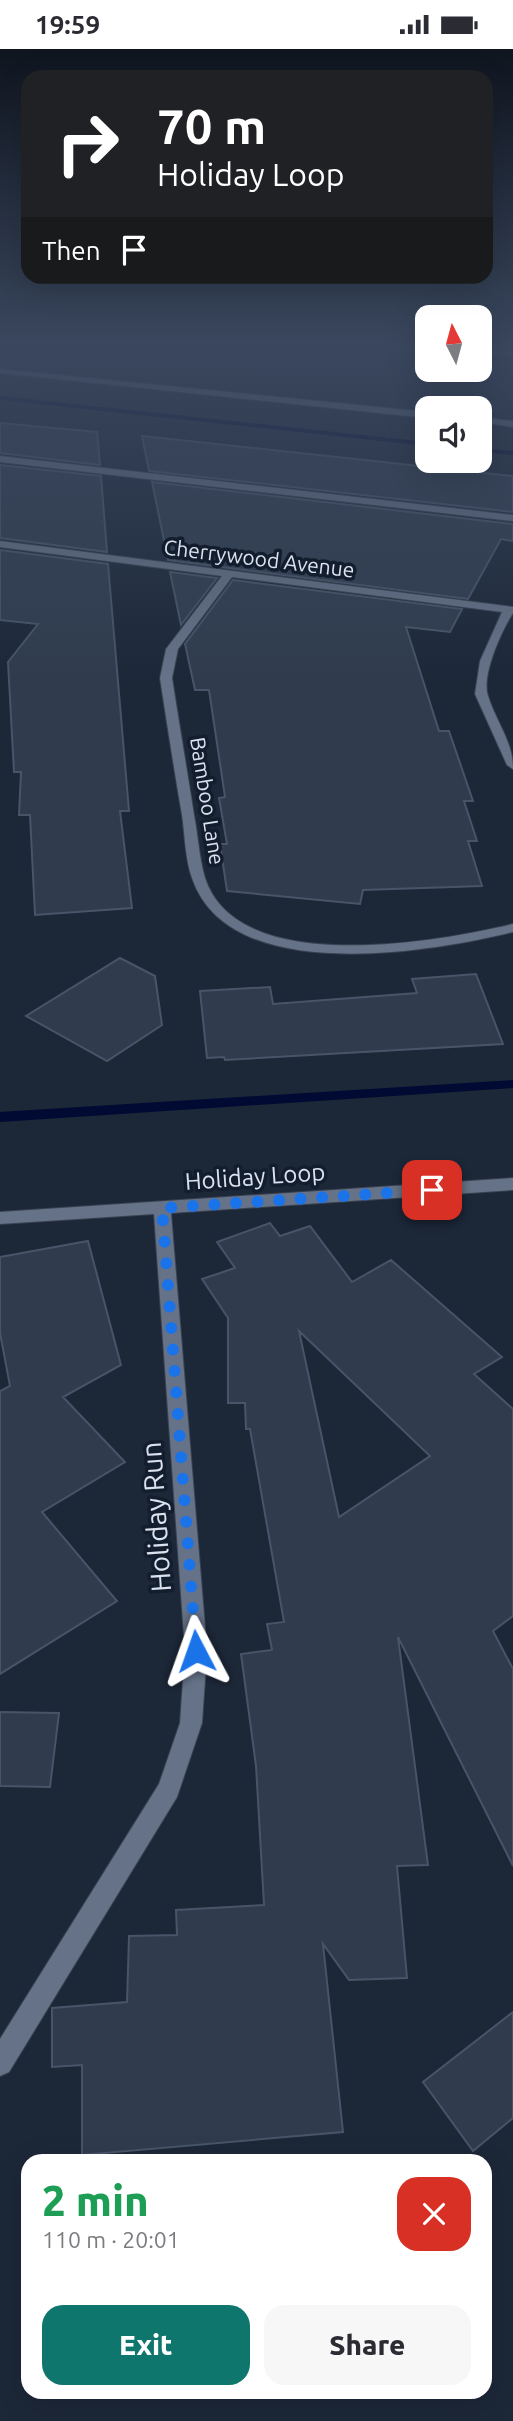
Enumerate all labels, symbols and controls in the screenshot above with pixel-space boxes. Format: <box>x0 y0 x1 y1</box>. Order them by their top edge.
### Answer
text: 19:59 <box>35 10 100 39</box>
icon: right <box>42 98 133 189</box>
text: 70 m <box>157 98 266 153</box>
text: Holiday Loop <box>157 156 345 192</box>
icon: arrive <box>115 231 153 269</box>
text: Then <box>42 236 101 265</box>
north arrow <box>415 305 492 381</box>
map controls <box>415 305 492 473</box>
button: sound <box>415 396 492 473</box>
street label: Cherrywood Avenue <box>162 534 356 582</box>
street label: Bamboo Lane <box>186 735 230 866</box>
street label: Holiday Loop <box>184 1158 326 1195</box>
pin <box>402 1160 462 1220</box>
icon: arrive <box>413 1171 451 1209</box>
street label: Holiday Run <box>135 1441 176 1593</box>
position arrow <box>159 1614 233 1688</box>
text: 2 min <box>42 2177 149 2224</box>
button: close <box>397 2177 471 2251</box>
text: 110 m · 20:01 <box>42 2227 180 2252</box>
button: Exit <box>42 2305 250 2385</box>
button: Share <box>264 2305 471 2385</box>

